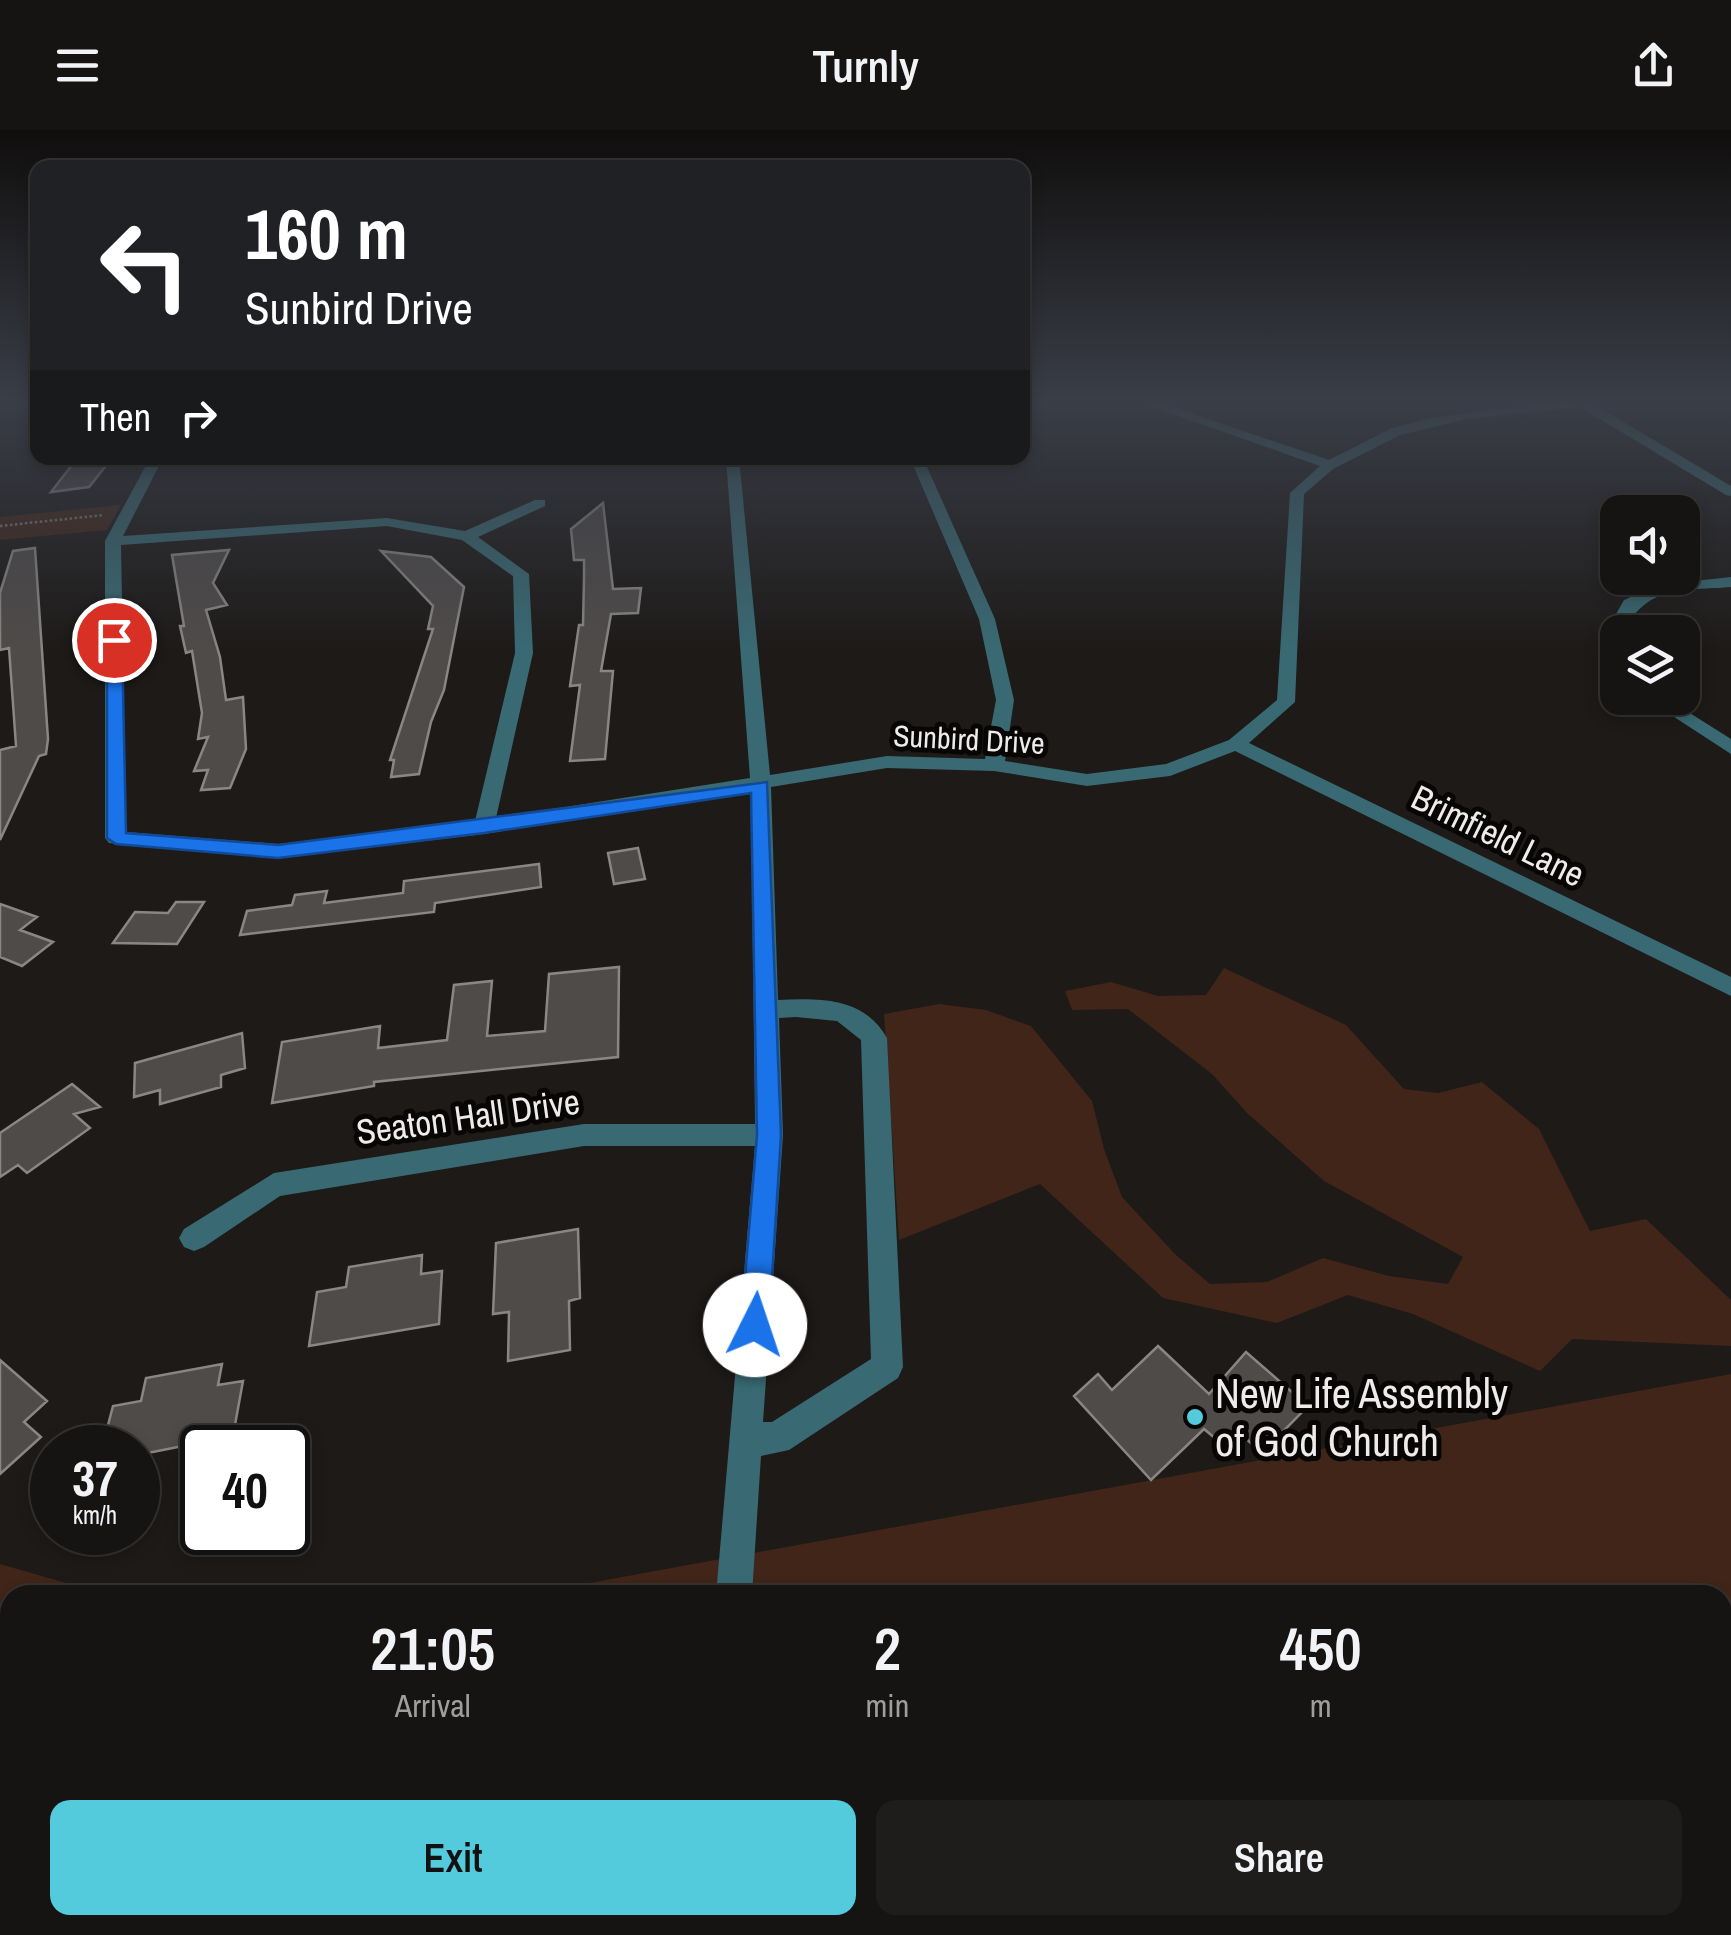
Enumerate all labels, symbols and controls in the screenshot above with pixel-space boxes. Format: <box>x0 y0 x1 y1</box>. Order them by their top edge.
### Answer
text: Turnly <box>812 35 919 96</box>
icon: menu <box>50 38 105 93</box>
icon: share <box>1626 38 1681 93</box>
text: 160 m <box>245 187 408 281</box>
icon: left <box>80 200 210 330</box>
text: Sunbird Drive <box>245 277 473 338</box>
icon: right <box>171 390 226 445</box>
text: Then <box>80 392 151 443</box>
map controls <box>1600 495 1700 715</box>
button: sound <box>1600 495 1700 595</box>
pin <box>72 598 157 683</box>
icon: arrive <box>87 613 142 668</box>
button: layers <box>1600 615 1700 715</box>
street label: Sunbird Drive <box>892 715 1046 763</box>
street label: Brimfield Lane <box>1404 774 1592 898</box>
street label: Seaton Hall Drive <box>353 1078 583 1155</box>
position arrow <box>703 1273 807 1377</box>
place label: New Life Assembly of God Church <box>1215 1365 1508 1469</box>
marker: New Life Assembly of God Church <box>1184 1406 1206 1428</box>
speed limit sign: 40 <box>180 1425 310 1555</box>
text: 37 <box>72 1444 118 1512</box>
text: km/h <box>73 1498 117 1532</box>
text: 21:05 <box>370 1608 495 1689</box>
text: 2 <box>874 1608 901 1689</box>
text: 450 <box>1280 1608 1362 1689</box>
text: Arrival <box>395 1684 471 1727</box>
text: min <box>866 1684 909 1727</box>
text: m <box>1310 1684 1332 1727</box>
button: Exit <box>50 1800 856 1915</box>
button: Share <box>876 1800 1682 1915</box>

